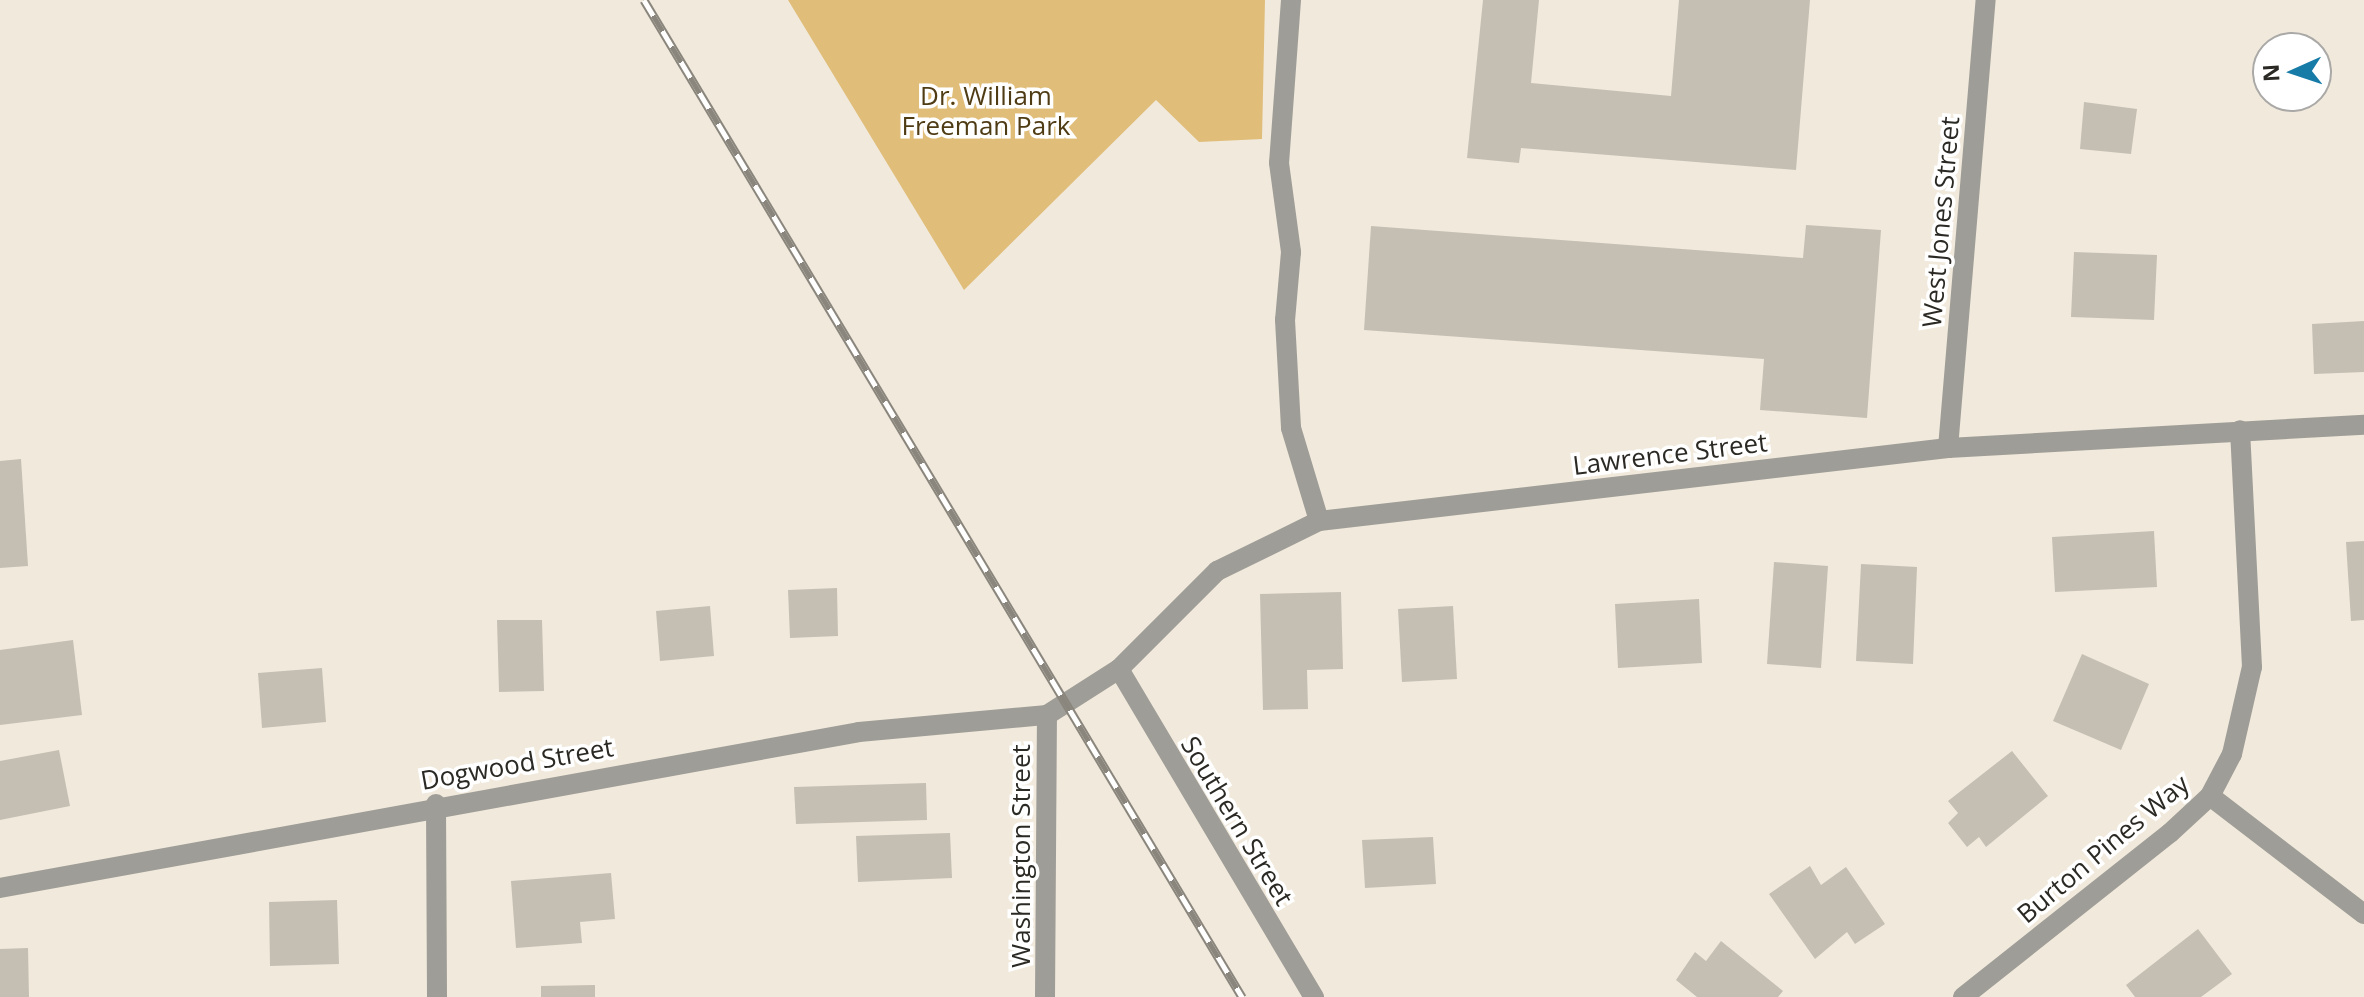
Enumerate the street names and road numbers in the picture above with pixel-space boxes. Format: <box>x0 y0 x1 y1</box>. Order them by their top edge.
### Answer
street label: West Jones Street <box>1916 115 1966 329</box>
street label: Lawrence Street <box>1571 427 1769 481</box>
street label: Southern Street <box>1174 731 1300 911</box>
street label: Dogwood Street <box>418 732 616 796</box>
street label: Washington Street <box>1005 744 1037 968</box>
street label: Burton Pines Way <box>2011 768 2195 930</box>

